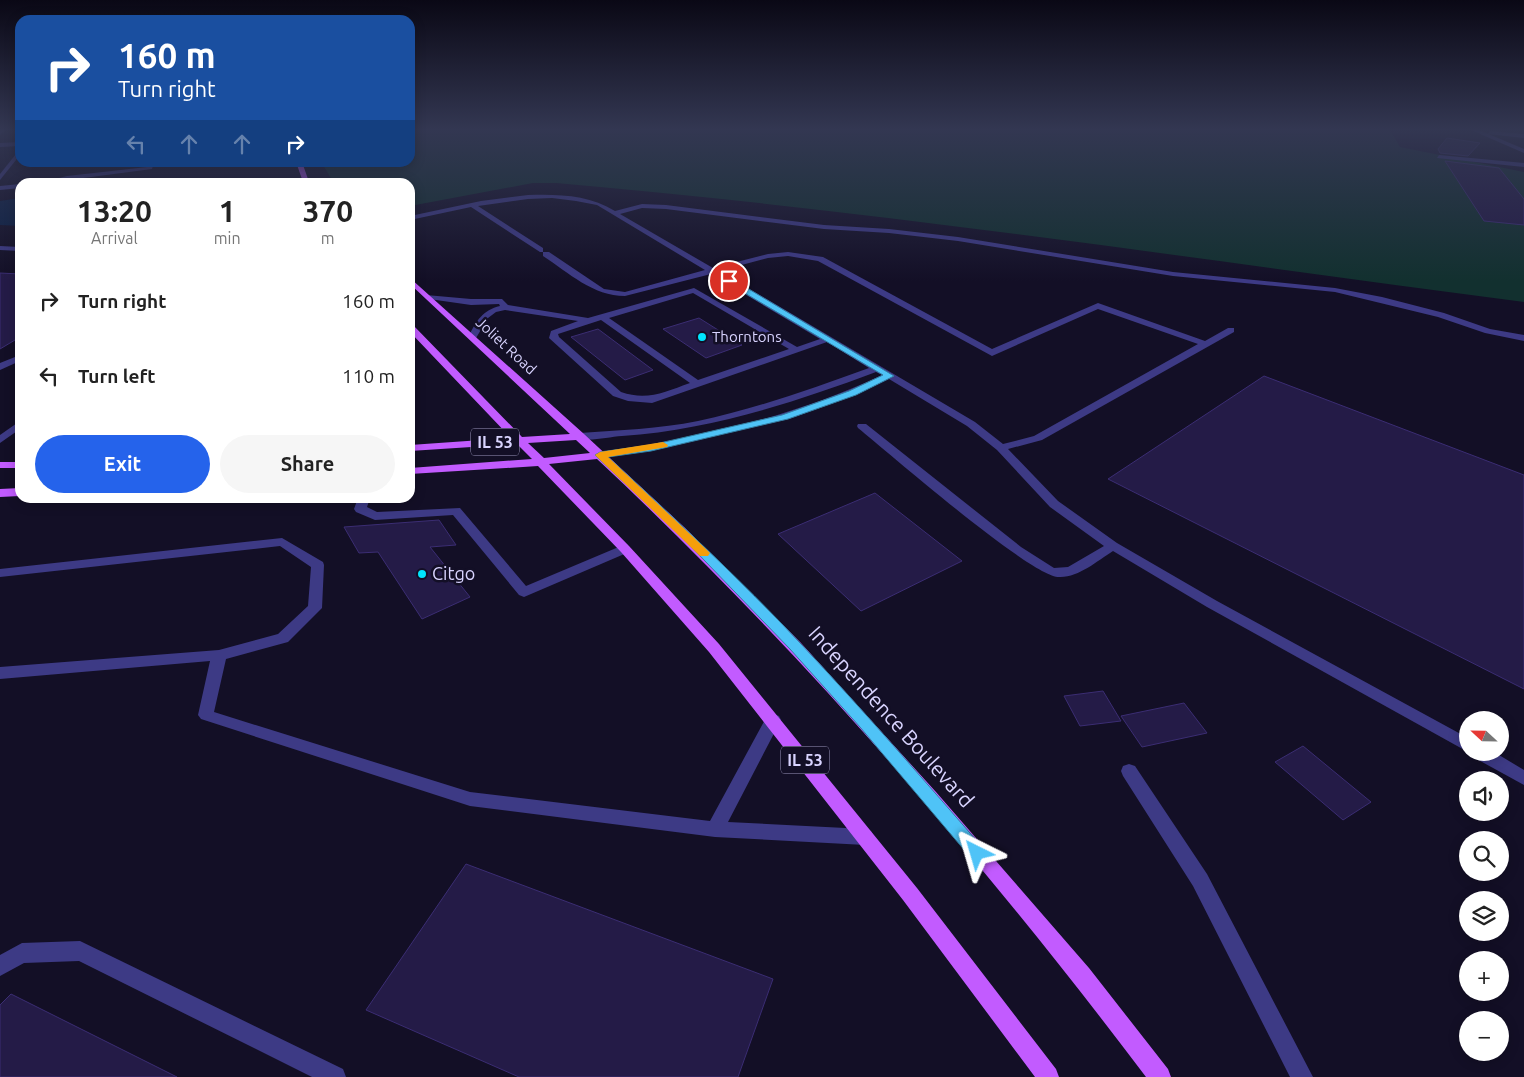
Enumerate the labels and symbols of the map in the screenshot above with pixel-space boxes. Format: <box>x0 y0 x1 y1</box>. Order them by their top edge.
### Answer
pin <box>708 260 750 302</box>
street label: Joliet Road <box>473 314 540 378</box>
place label: Thorntons <box>712 328 782 345</box>
marker: Thorntons <box>696 331 708 343</box>
road number: IL 53 <box>471 428 519 456</box>
place label: Citgo <box>432 563 475 583</box>
marker: Citgo <box>416 568 428 580</box>
street label: Independence Boulevard <box>804 621 979 812</box>
north arrow <box>1459 711 1509 761</box>
road number: IL 53 <box>781 746 829 774</box>
position arrow <box>950 826 1002 878</box>

